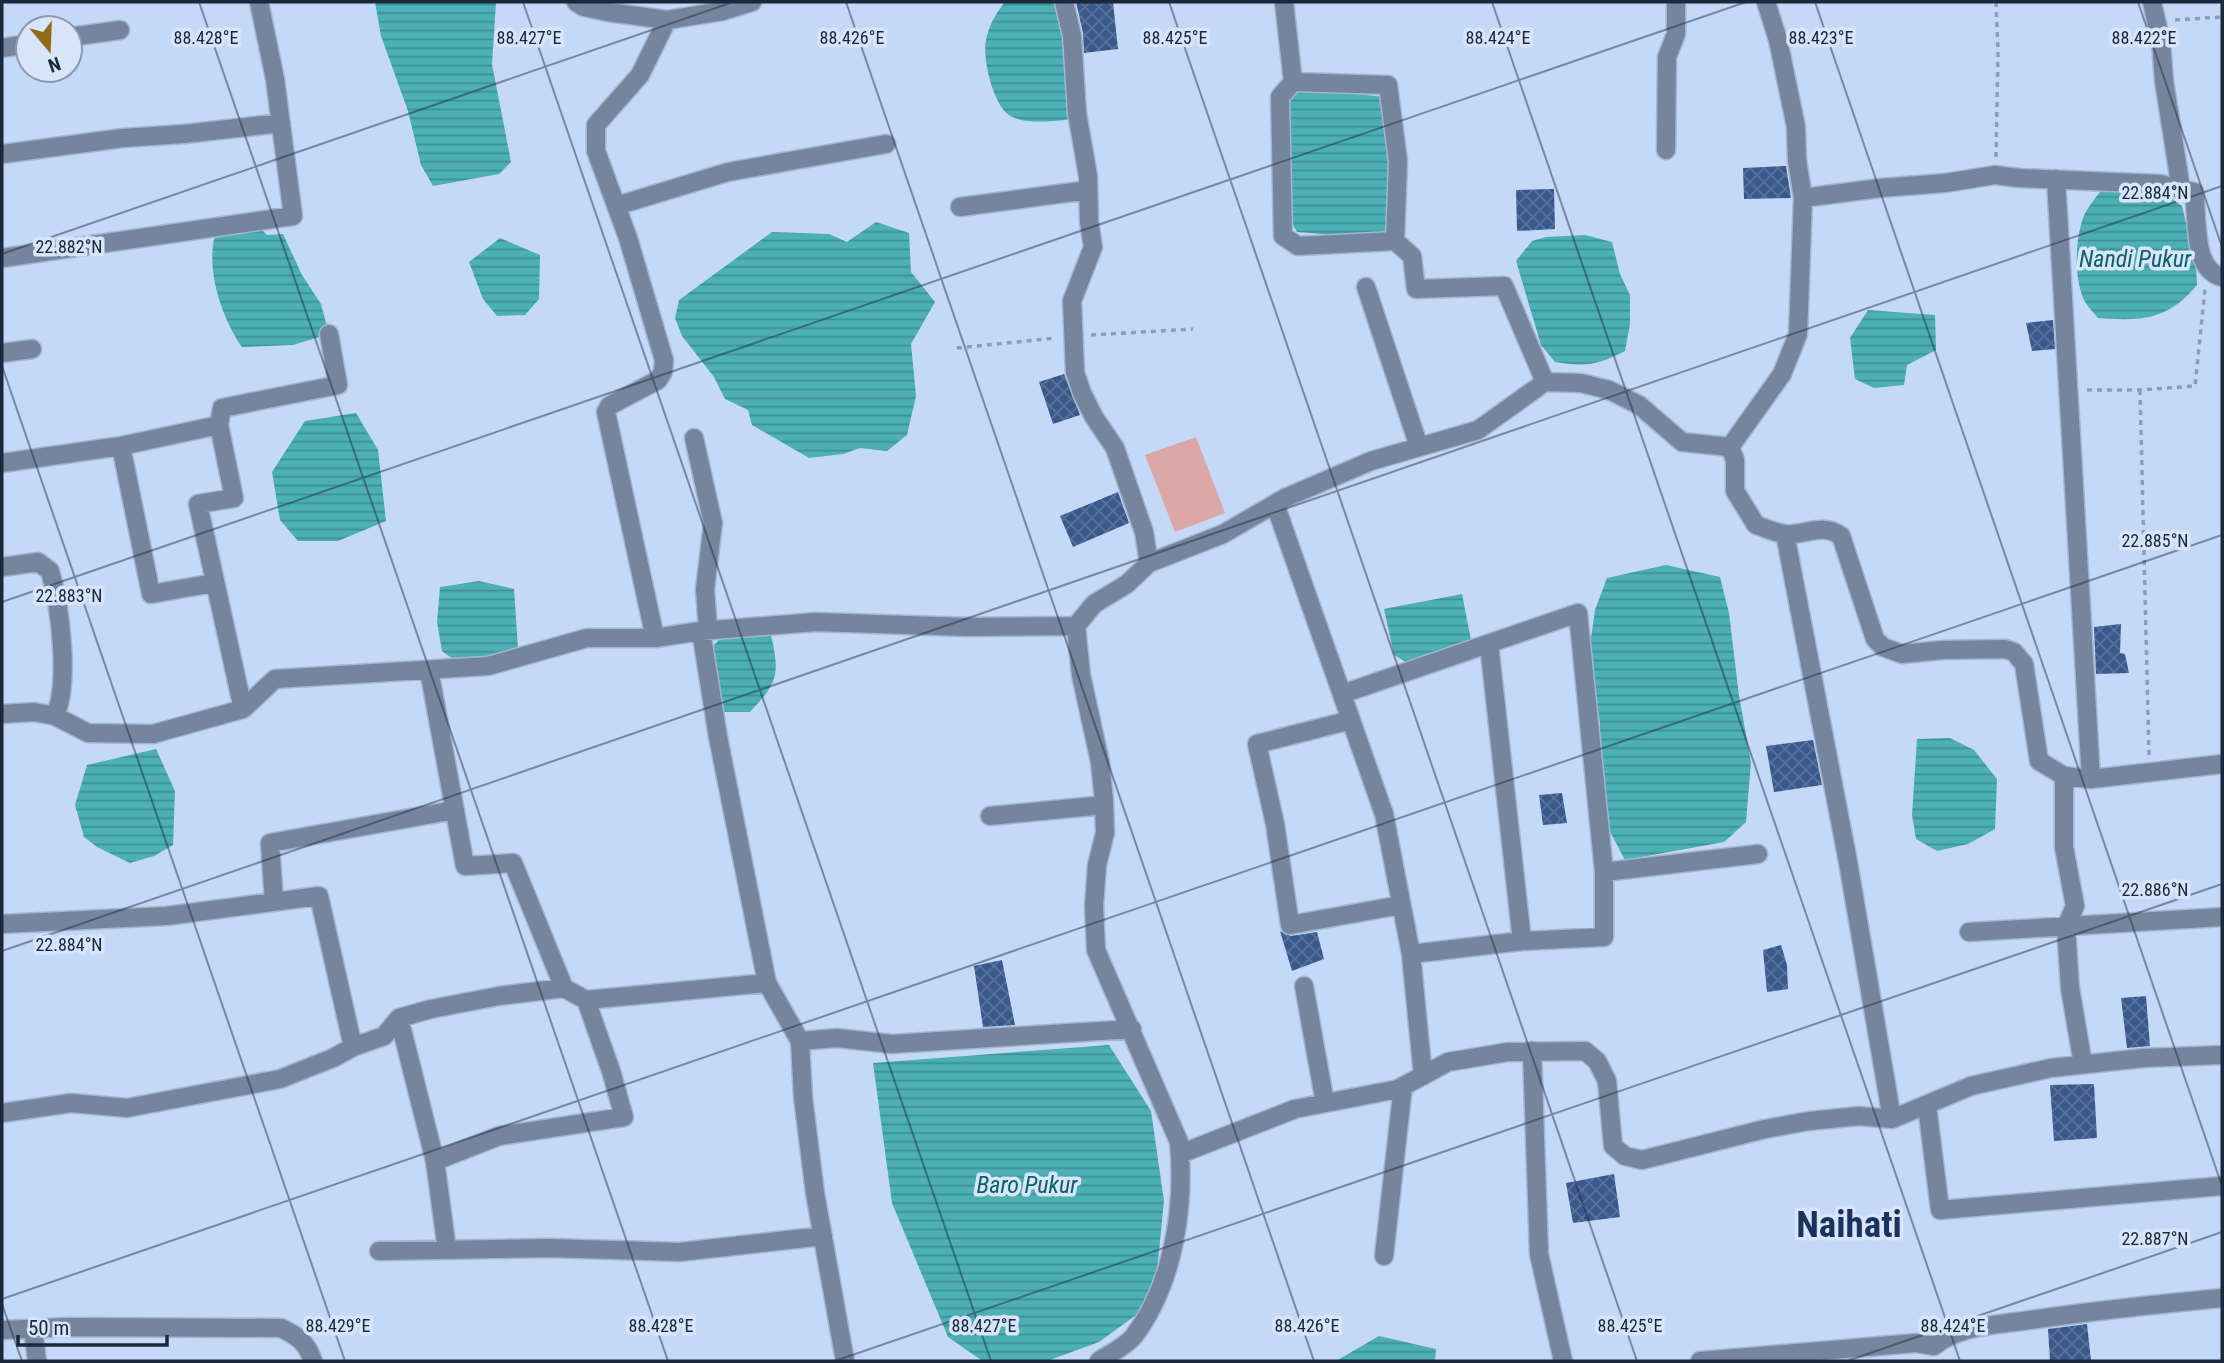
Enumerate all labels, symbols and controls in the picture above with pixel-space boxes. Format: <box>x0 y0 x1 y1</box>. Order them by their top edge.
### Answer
north arrow <box>14 14 84 84</box>
text: 88.428°E <box>174 27 238 48</box>
text: 88.427°E <box>497 27 561 48</box>
text: 88.426°E <box>820 27 884 48</box>
text: 88.425°E <box>1143 27 1207 48</box>
text: 88.424°E <box>1466 27 1530 48</box>
text: 88.423°E <box>1789 27 1853 48</box>
text: 88.422°E <box>2112 27 2176 48</box>
text: N <box>45 52 64 77</box>
text: 22.884°N <box>2121 182 2189 203</box>
text: 22.882°N <box>35 236 103 257</box>
water label: Nandi Pukur <box>2079 245 2192 273</box>
text: 22.885°N <box>2121 530 2189 551</box>
text: 22.883°N <box>35 585 103 606</box>
text: 22.886°N <box>2121 879 2189 900</box>
text: 22.884°N <box>35 934 103 955</box>
water label: Baro Pukur <box>977 1171 1078 1199</box>
district label: Naihati <box>1796 1203 1902 1246</box>
text: 22.887°N <box>2121 1228 2189 1249</box>
scale bar <box>18 1304 166 1348</box>
text: 88.429°E <box>306 1315 370 1336</box>
text: 88.428°E <box>629 1315 693 1336</box>
text: 88.427°E <box>952 1315 1016 1336</box>
text: 88.426°E <box>1275 1315 1339 1336</box>
text: 88.425°E <box>1598 1315 1662 1336</box>
text: 88.424°E <box>1921 1315 1985 1336</box>
text: 50 m <box>28 1316 69 1340</box>

